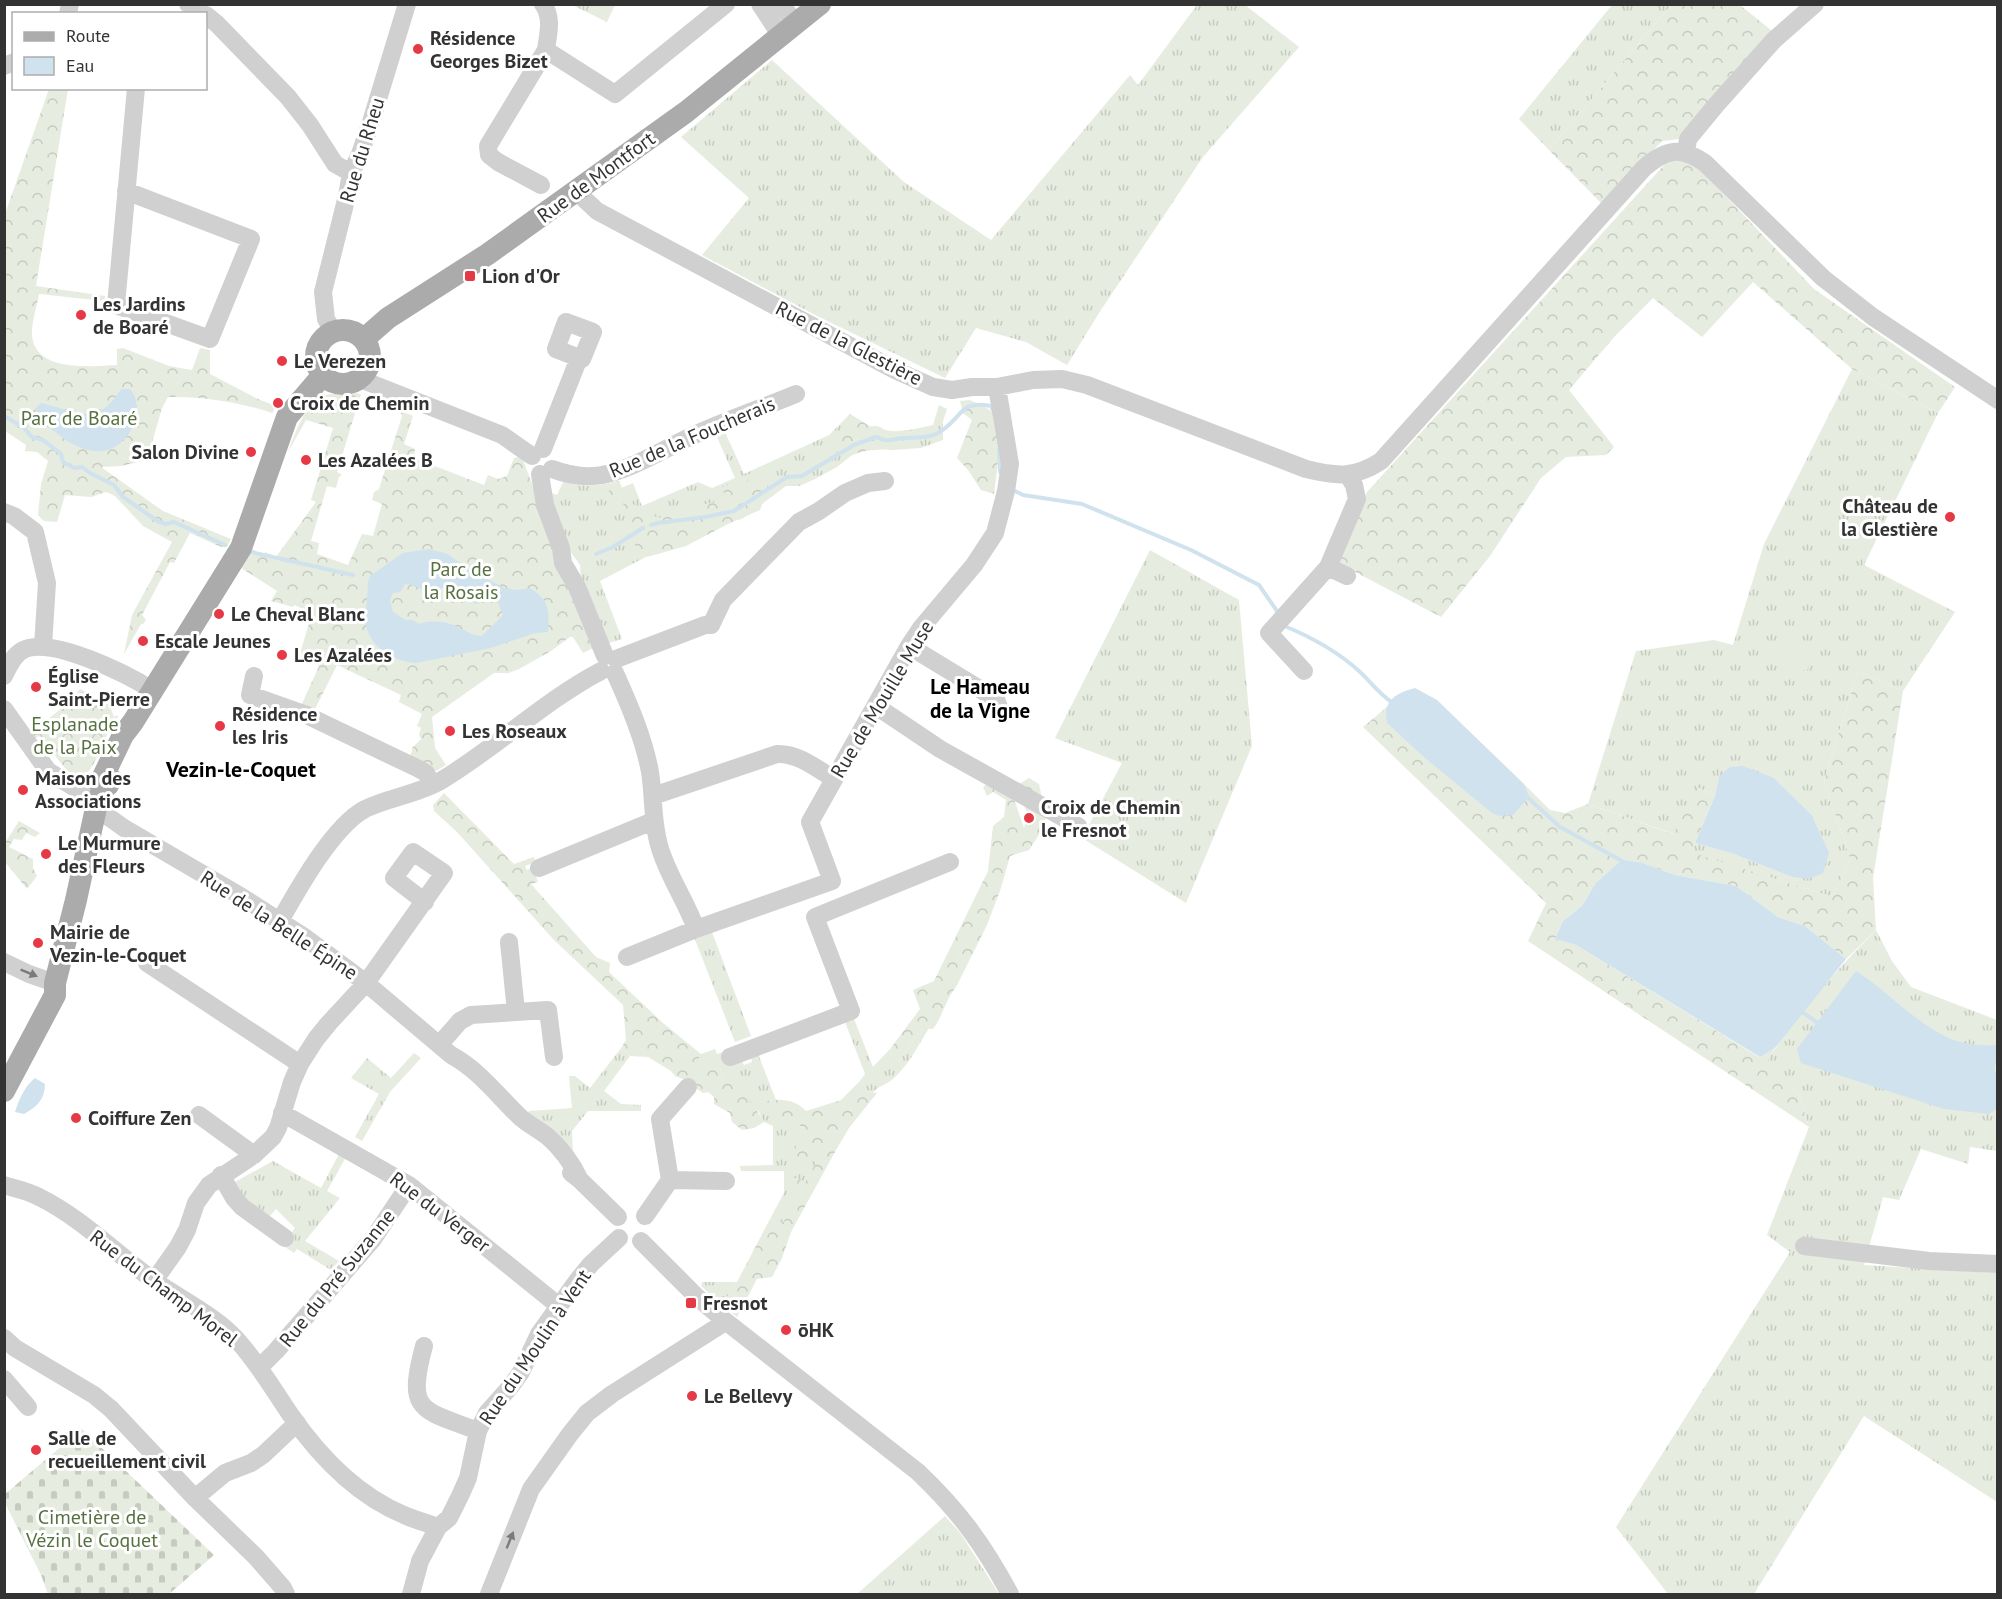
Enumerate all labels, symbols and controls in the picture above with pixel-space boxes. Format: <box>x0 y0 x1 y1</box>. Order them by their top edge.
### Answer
legend <box>12 12 207 90</box>
text: Route <box>66 24 110 47</box>
place label: Résidence Georges Bizet <box>430 25 548 74</box>
marker: Résidence Georges Bizet <box>411 42 425 56</box>
text: Eau <box>66 54 94 77</box>
street label: Rue du Rheu <box>334 94 390 206</box>
street label: Rue de Montfort <box>532 125 660 229</box>
place label: Lion d'Or <box>482 263 560 289</box>
marker: Lion d'Or <box>463 269 477 283</box>
place label: Les Jardins de Boaré <box>93 291 185 340</box>
street label: Rue de la Glestière <box>771 295 927 391</box>
marker: Les Jardins de Boaré <box>74 308 88 322</box>
place label: Le Verezen <box>294 348 386 374</box>
marker: Le Verezen <box>275 354 289 368</box>
place label: Croix de Chemin <box>290 390 429 416</box>
street label: Rue de la Foucherais <box>605 390 779 484</box>
marker: Croix de Chemin <box>271 396 285 410</box>
park label: Parc de Boaré <box>21 405 137 431</box>
place label: Salon Divine <box>132 439 239 465</box>
marker: Salon Divine <box>244 445 258 459</box>
place label: Les Azalées B <box>318 447 433 473</box>
marker: Les Azalées B <box>299 453 313 467</box>
place label: Château de la Glestière <box>1841 493 1938 542</box>
marker: Château de la Glestière <box>1943 510 1957 524</box>
park label: Parc de la Rosais <box>424 556 498 605</box>
place label: Le Cheval Blanc <box>231 601 365 627</box>
marker: Le Cheval Blanc <box>212 607 226 621</box>
street label: Rue de Mouille Muse <box>825 615 939 783</box>
place label: Escale Jeunes <box>155 628 271 654</box>
marker: Escale Jeunes <box>136 634 150 648</box>
place label: Les Azalées <box>294 642 392 668</box>
marker: Les Azalées <box>275 648 289 662</box>
place label: Église Saint-Pierre <box>48 663 150 712</box>
district label: Le Hameau de la Vigne <box>930 673 1030 724</box>
marker: Église Saint-Pierre <box>29 680 43 694</box>
place label: Résidence les Iris <box>232 701 317 750</box>
park label: Esplanade de la Paix <box>31 711 119 760</box>
place label: Les Roseaux <box>462 718 567 744</box>
marker: Résidence les Iris <box>213 719 227 733</box>
marker: Les Roseaux <box>443 724 457 738</box>
district label: Vezin-le-Coquet <box>165 755 316 783</box>
place label: Maison des Associations <box>35 765 141 814</box>
marker: Maison des Associations <box>16 783 30 797</box>
place label: Croix de Chemin le Fresnot <box>1041 794 1180 843</box>
marker: Croix de Chemin le Fresnot <box>1022 811 1036 825</box>
place label: Le Murmure des Fleurs <box>58 830 161 879</box>
marker: Le Murmure des Fleurs <box>39 847 53 861</box>
street label: Rue de la Belle Épine <box>195 864 363 986</box>
place label: Mairie de Vezin-le-Coquet <box>49 919 186 968</box>
marker: Mairie de Vezin-le-Coquet <box>31 936 45 950</box>
one-way arrow <box>21 968 39 978</box>
place label: Coiffure Zen <box>88 1105 191 1131</box>
marker: Coiffure Zen <box>69 1111 83 1125</box>
street label: Rue du Verger <box>385 1166 496 1258</box>
street label: Rue du Pré Suzanne <box>273 1204 401 1352</box>
street label: Rue du Champ Morel <box>85 1224 243 1352</box>
street label: Rue du Moulin à Vent <box>473 1264 597 1430</box>
place label: Fresnot <box>703 1290 767 1316</box>
marker: Fresnot <box>684 1296 698 1310</box>
place label: ōHK <box>798 1317 835 1343</box>
marker: ōHK <box>779 1323 793 1337</box>
place label: Le Bellevy <box>704 1383 793 1409</box>
marker: Le Bellevy <box>685 1389 699 1403</box>
place label: Salle de recueillement civil <box>48 1425 206 1474</box>
marker: Salle de recueillement civil <box>29 1443 43 1457</box>
park label: Cimetière de Vézin le Coquet <box>25 1504 158 1553</box>
one-way arrow <box>506 1531 515 1549</box>

